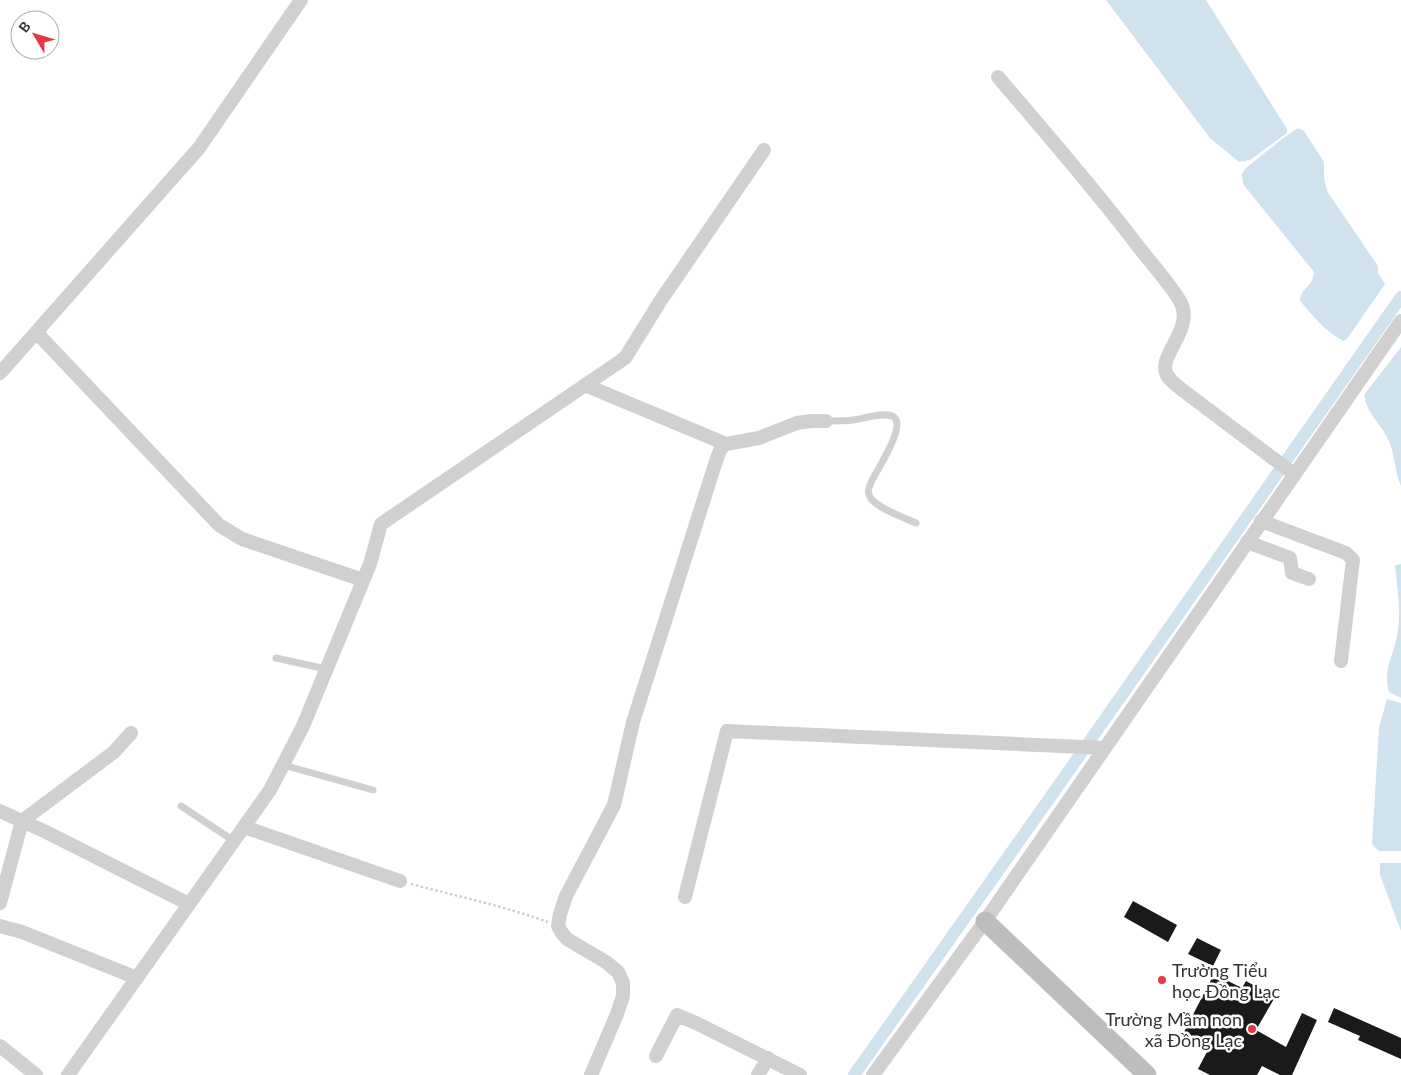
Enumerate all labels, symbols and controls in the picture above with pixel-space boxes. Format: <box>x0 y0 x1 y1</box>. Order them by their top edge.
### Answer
north arrow <box>10 10 60 60</box>
text: B <box>15 18 34 36</box>
place label: Trường Tiểu học Đồng Lạc <box>1172 959 1281 1002</box>
marker: Trường Tiểu học Đồng Lạc <box>1156 974 1168 986</box>
place label: Trường Mầm non xã Đồng Lạc <box>1105 1008 1242 1051</box>
marker: Trường Mầm non xã Đồng Lạc <box>1246 1023 1258 1035</box>

